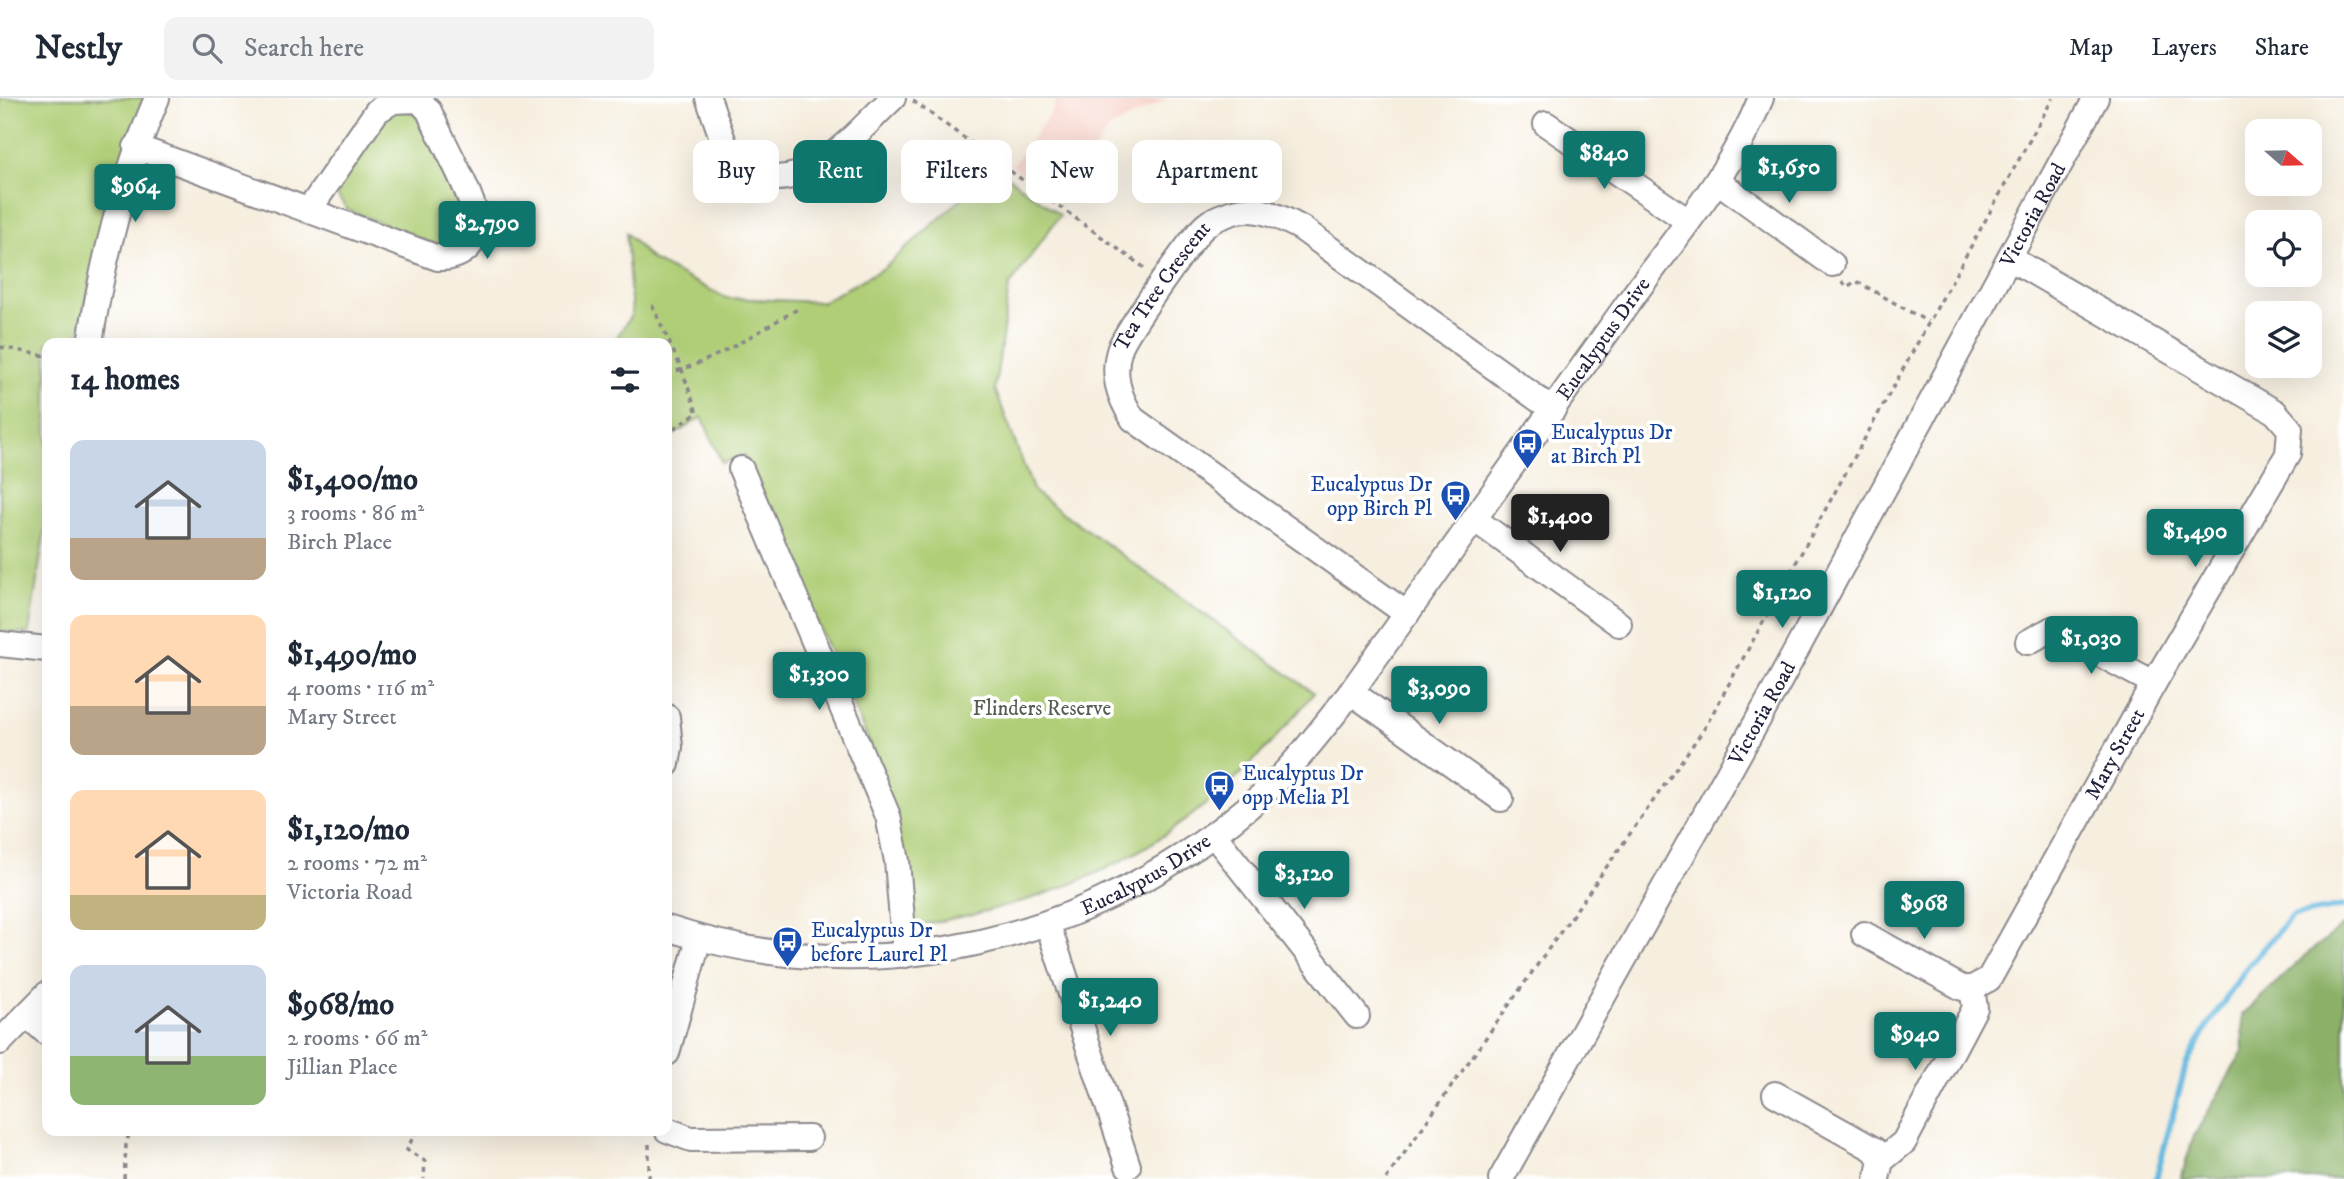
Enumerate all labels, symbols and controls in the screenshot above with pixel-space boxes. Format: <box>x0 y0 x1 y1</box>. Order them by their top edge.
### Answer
search box <box>164 17 654 80</box>
text: Nestly <box>35 28 122 69</box>
icon: search <box>188 29 226 67</box>
text: Search here <box>244 32 364 65</box>
text: Map <box>2069 33 2113 63</box>
text: Layers <box>2151 33 2217 63</box>
text: Share <box>2255 33 2309 63</box>
north arrow <box>2245 119 2322 196</box>
map controls <box>2245 119 2322 378</box>
pin: $840 <box>1563 132 1645 191</box>
text: $840 <box>1579 139 1629 168</box>
chip: Buy <box>693 140 779 203</box>
chip: Rent <box>793 140 887 203</box>
chip: Filters <box>901 140 1012 203</box>
chip: New <box>1026 140 1118 203</box>
chip: Apartment <box>1132 140 1282 203</box>
pin: $1,650 <box>1732 146 1846 205</box>
text: $1,650 <box>1758 153 1820 182</box>
street label: Victoria Road <box>1994 158 2072 273</box>
pin: $964 <box>94 164 176 224</box>
text: $964 <box>110 172 160 201</box>
pin: $2,790 <box>430 202 544 261</box>
text: $2,790 <box>455 209 519 238</box>
button: locate <box>2245 210 2322 287</box>
street label: Tea Tree Crescent <box>1108 216 1216 356</box>
street label: Eucalyptus Drive <box>1551 272 1657 406</box>
button: layers <box>2245 301 2322 378</box>
icon: filters <box>606 361 644 399</box>
text: 14 homes <box>70 362 180 399</box>
place label: Eucalyptus Dr at Birch Pl <box>1551 420 1673 470</box>
bus stop icon: Eucalyptus Dr at Birch Pl <box>1511 427 1545 471</box>
text: $1,400/mo <box>287 462 418 499</box>
icon: home <box>126 468 210 552</box>
place label: Eucalyptus Dr opp Birch Pl <box>1311 472 1433 522</box>
bus stop icon: Eucalyptus Dr opp Birch Pl <box>1438 479 1472 523</box>
pin: $1,400 <box>1503 494 1617 554</box>
text: 3 rooms · 86 m² <box>287 499 424 528</box>
text: $1,400 <box>1527 502 1593 531</box>
pin: $1,490 <box>2138 510 2252 569</box>
text: $1,490 <box>2163 517 2227 546</box>
text: Birch Place <box>287 528 392 557</box>
pin: $1,120 <box>1725 570 1839 630</box>
text: $1,120 <box>1752 578 1812 607</box>
pin: $1,030 <box>2034 616 2148 676</box>
text: $1,030 <box>2061 624 2121 653</box>
text: $1,490/mo <box>287 637 417 674</box>
icon: home <box>126 643 210 727</box>
pin: $1,300 <box>762 652 876 712</box>
street label: Victoria Road <box>1723 657 1802 771</box>
text: $1,300 <box>789 660 849 689</box>
pin: $3,090 <box>1382 666 1496 726</box>
text: 4 rooms · 116 m² <box>287 674 434 703</box>
text: $3,090 <box>1407 674 1471 703</box>
park label: Flinders Reserve <box>973 696 1111 722</box>
text: Mary Street <box>287 703 397 732</box>
street label: Mary Street <box>2080 704 2151 804</box>
place label: Eucalyptus Dr opp Melia Pl <box>1242 761 1364 811</box>
bus stop icon: Eucalyptus Dr opp Melia Pl <box>1202 768 1236 812</box>
text: $1,120/mo <box>287 812 410 849</box>
icon: home <box>126 818 210 902</box>
street label: Eucalyptus Drive <box>1077 828 1216 922</box>
text: 2 rooms · 72 m² <box>287 849 427 878</box>
pin: $3,120 <box>1247 852 1361 911</box>
text: $3,120 <box>1274 859 1334 888</box>
text: Victoria Road <box>287 878 413 907</box>
pin: $968 <box>1883 882 1965 941</box>
text: $968 <box>1900 889 1948 918</box>
place label: Eucalyptus Dr before Laurel Pl <box>811 918 948 968</box>
bus stop icon: Eucalyptus Dr before Laurel Pl <box>771 925 805 969</box>
pin: $1,240 <box>1053 978 1167 1038</box>
text: $1,240 <box>1078 986 1142 1015</box>
text: $968/mo <box>287 987 394 1024</box>
icon: home <box>126 993 210 1077</box>
pin: $940 <box>1874 1012 1956 1072</box>
text: $940 <box>1890 1020 1940 1049</box>
text: 2 rooms · 66 m² <box>287 1024 427 1053</box>
text: Jillian Place <box>287 1053 397 1082</box>

